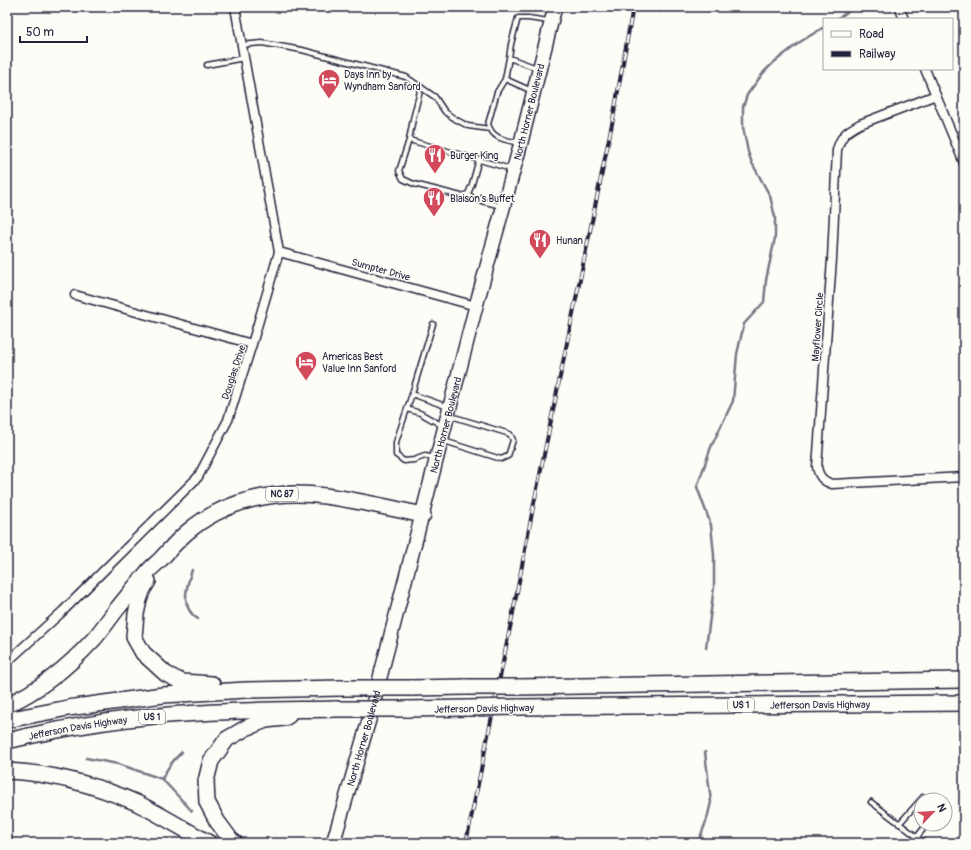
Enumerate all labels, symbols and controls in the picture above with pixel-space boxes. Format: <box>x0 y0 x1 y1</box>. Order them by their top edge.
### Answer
scale bar <box>20 18 87 44</box>
legend <box>823 18 953 70</box>
text: 50 m <box>26 25 54 40</box>
text: Road <box>859 27 884 42</box>
text: Railway <box>859 47 895 62</box>
street label: North Horner Boulevard <box>511 62 548 162</box>
hotel icon: Days Inn by Wyndham Sanford <box>316 67 342 100</box>
place label: Days Inn by Wyndham Sanford <box>344 69 421 93</box>
restaurant icon: Burger King <box>422 142 448 175</box>
place label: Burger King <box>450 150 498 162</box>
restaurant icon: Blaison’s Buffet <box>421 185 447 218</box>
place label: Blaison’s Buffet <box>450 193 516 205</box>
restaurant icon: Hunan <box>527 227 553 260</box>
place label: Hunan <box>556 235 583 247</box>
street label: Sumpter Drive <box>350 256 411 284</box>
street label: Mayflower Circle <box>810 292 826 362</box>
street label: Douglas Drive <box>219 343 248 401</box>
hotel icon: Americas Best Value Inn Sanford <box>293 349 319 382</box>
place label: Americas Best Value Inn Sanford <box>322 351 396 375</box>
street label: North Horner Boulevard <box>428 376 464 475</box>
road number: NC 87 <box>266 487 298 501</box>
street label: North Horner Boulevard <box>345 689 383 788</box>
road number: US 1 <box>728 698 754 712</box>
street label: Jefferson Davis Highway <box>770 699 871 712</box>
street label: Jefferson Davis Highway <box>434 702 535 716</box>
road number: US 1 <box>139 710 165 724</box>
street label: Jefferson Davis Highway <box>27 714 128 743</box>
north arrow <box>913 792 953 832</box>
text: N <box>934 802 949 815</box>

